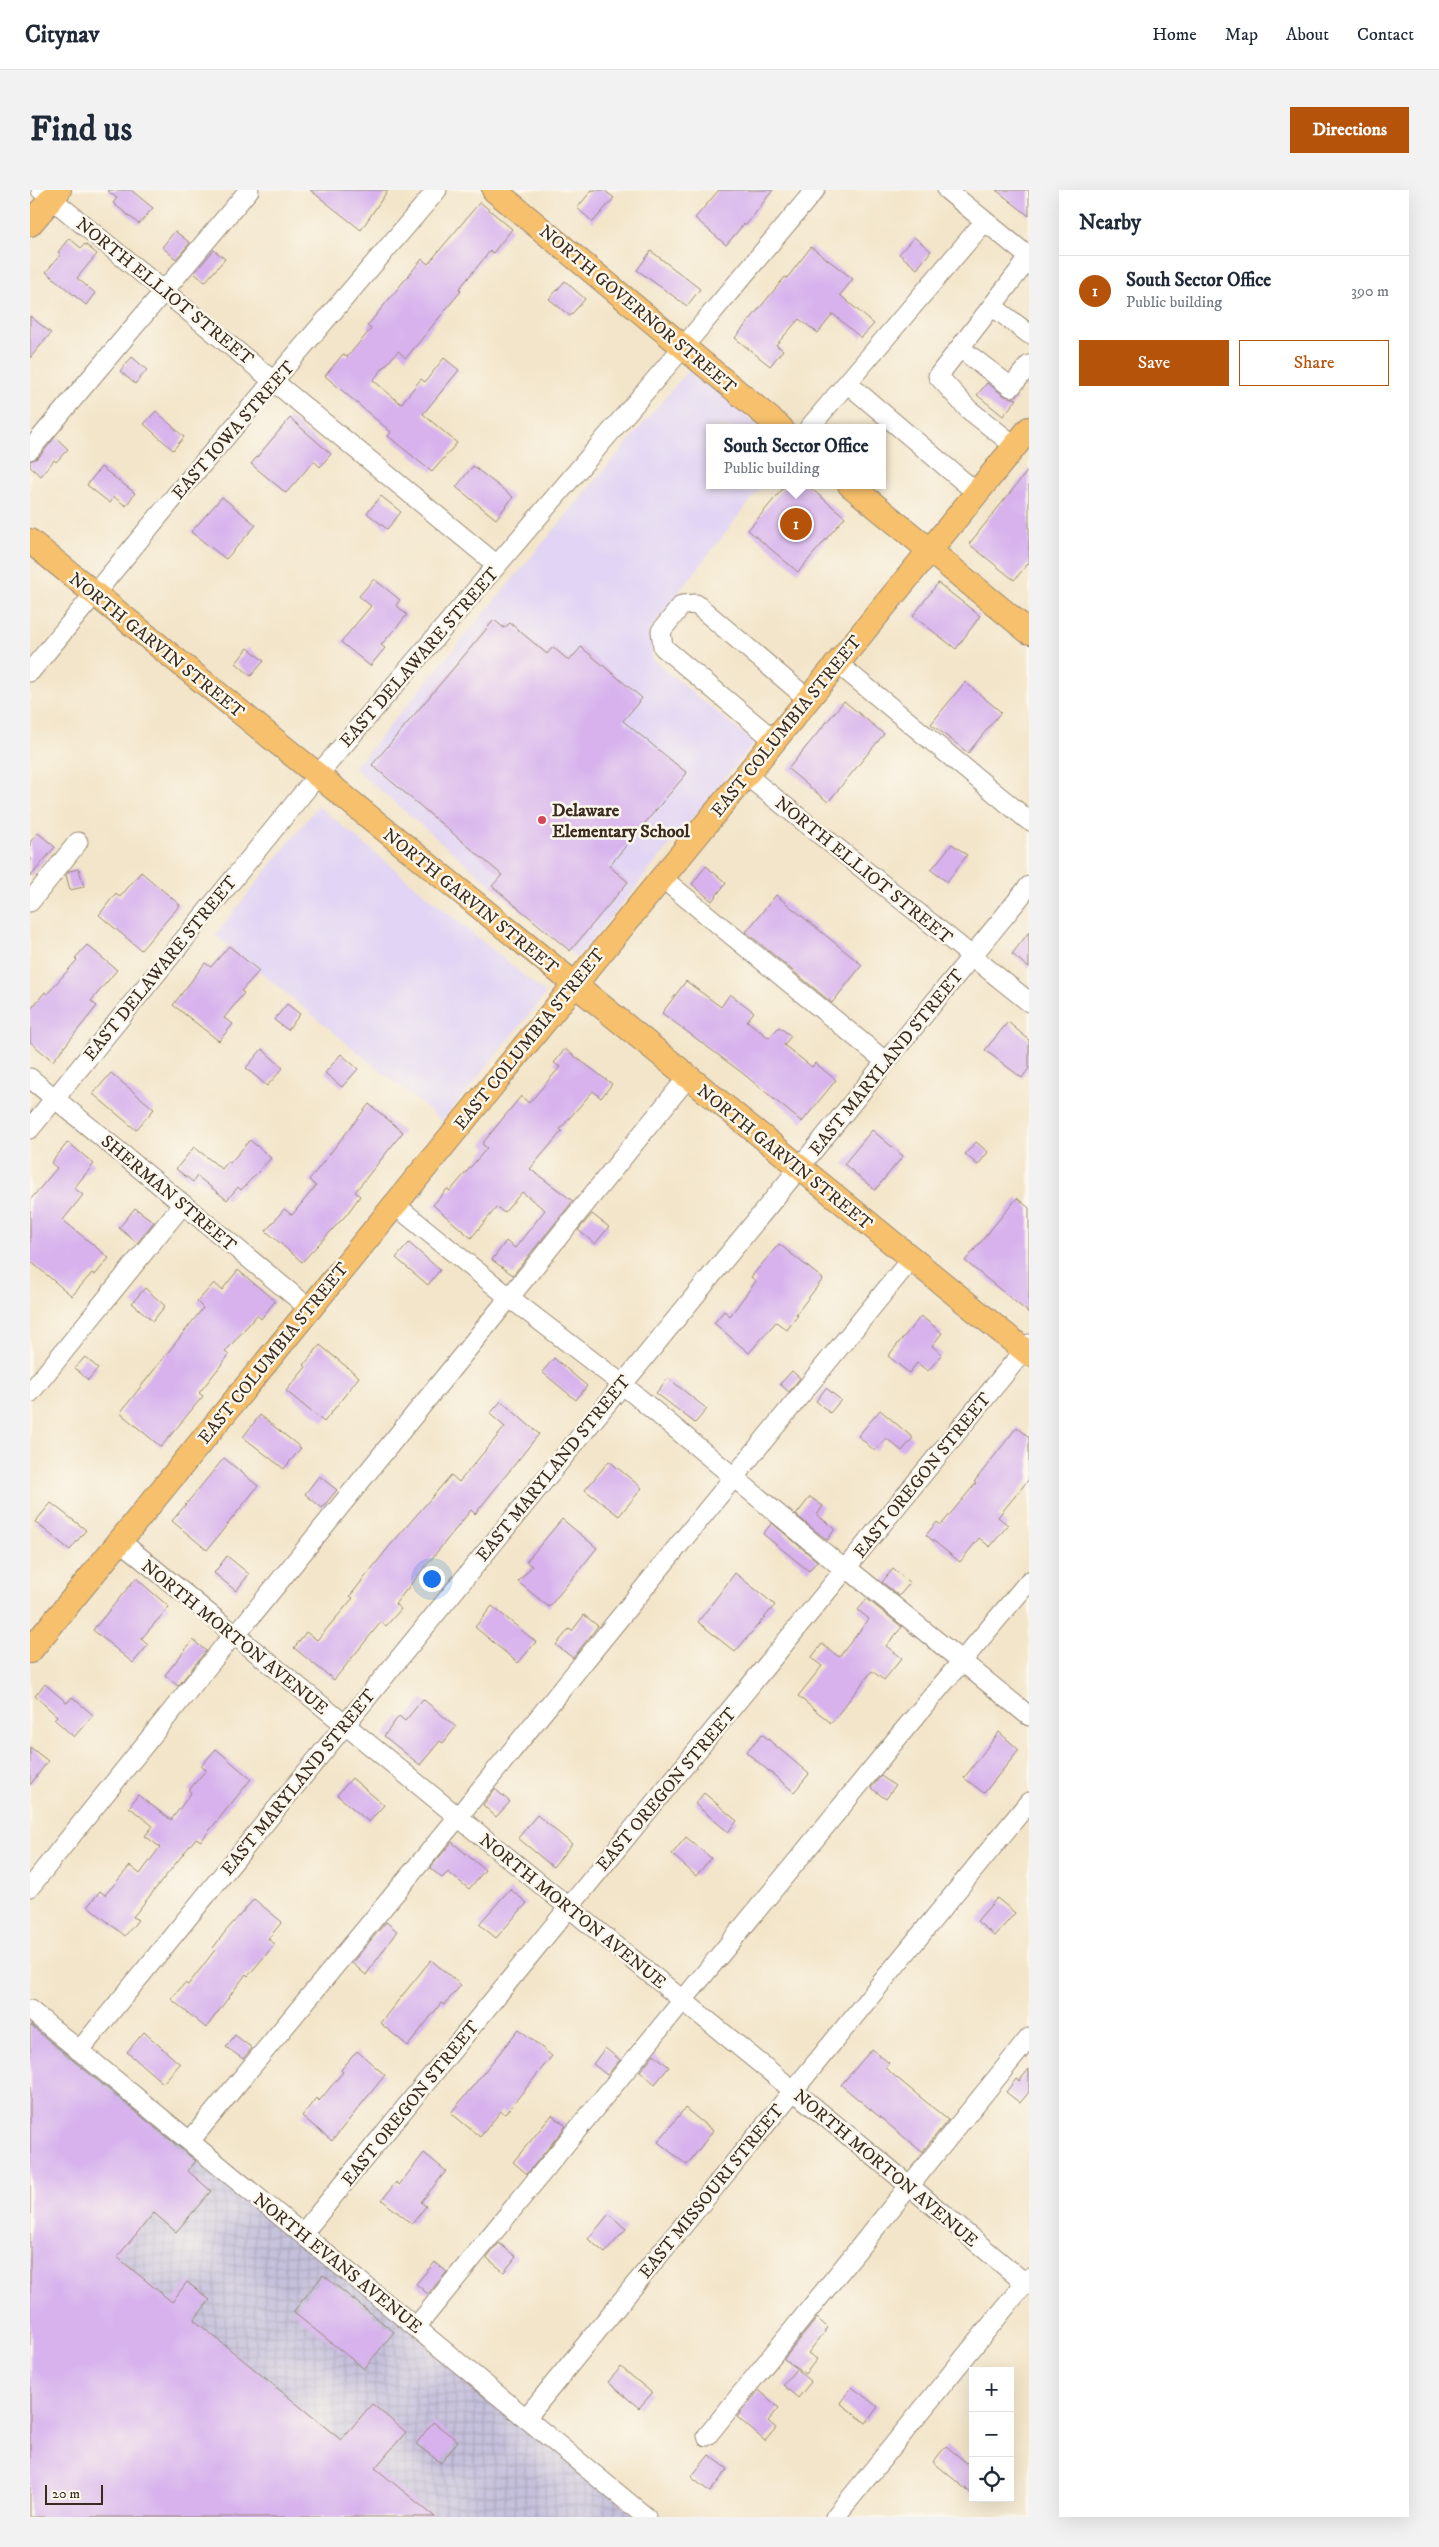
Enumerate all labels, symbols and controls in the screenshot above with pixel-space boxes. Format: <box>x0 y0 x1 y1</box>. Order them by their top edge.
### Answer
text: Citynav <box>25 20 99 50</box>
text: Home <box>1152 24 1197 46</box>
text: Map <box>1225 24 1258 46</box>
text: About <box>1286 24 1329 46</box>
text: Contact <box>1357 24 1414 46</box>
button: Directions <box>1290 107 1409 153</box>
text: Find us <box>30 108 132 152</box>
text: Nearby <box>1079 210 1141 236</box>
street label: NORTH ELLIOT STREET <box>71 213 258 370</box>
street label: NORTH GOVERNOR STREET <box>534 221 741 399</box>
text: South Sector Office <box>1126 269 1271 292</box>
text: 1 <box>1092 281 1098 301</box>
text: 390 m <box>1351 281 1389 301</box>
text: Public building <box>1126 292 1222 312</box>
button: Save <box>1079 340 1229 386</box>
button: Share <box>1239 340 1389 386</box>
street label: EAST IOWA STREET <box>168 357 300 504</box>
popup <box>706 424 886 489</box>
text: South Sector Office <box>723 435 869 458</box>
text: Public building <box>723 458 819 478</box>
pin: 1 <box>780 505 812 543</box>
street label: EAST DELAWARE STREET <box>336 563 504 752</box>
street label: NORTH GARVIN STREET <box>64 568 249 723</box>
street label: EAST COLUMBIA STREET <box>707 631 867 822</box>
street label: NORTH ELLIOT STREET <box>770 792 957 949</box>
place label: Delaware Elementary School <box>552 800 690 843</box>
marker: Delaware Elementary School <box>536 814 548 826</box>
street label: NORTH GARVIN STREET <box>378 824 563 979</box>
street label: EAST DELAWARE STREET <box>79 871 242 1065</box>
street label: EAST COLUMBIA STREET <box>450 944 610 1135</box>
street label: EAST MARYLAND STREET <box>805 965 969 1160</box>
street label: NORTH GARVIN STREET <box>692 1080 877 1235</box>
street label: SHERMAN STREET <box>96 1131 241 1257</box>
street label: EAST COLUMBIA STREET <box>194 1258 354 1449</box>
street label: EAST MARYLAND STREET <box>472 1371 636 1566</box>
street label: EAST OREGON STREET <box>849 1388 996 1563</box>
street label: NORTH MORTON AVENUE <box>137 1556 332 1720</box>
your location <box>419 1566 445 1592</box>
street label: EAST MARYLAND STREET <box>217 1685 381 1880</box>
street label: EAST OREGON STREET <box>592 1703 742 1876</box>
street label: NORTH MORTON AVENUE <box>475 1830 670 1994</box>
street label: EAST OREGON STREET <box>337 2016 484 2191</box>
street label: NORTH MORTON AVENUE <box>789 2085 982 2253</box>
street label: EAST MISSOURI STREET <box>635 2100 789 2283</box>
street label: NORTH EVANS AVENUE <box>248 2189 427 2339</box>
map controls <box>969 2367 1014 2502</box>
button: + <box>969 2367 1014 2412</box>
button: − <box>969 2412 1014 2457</box>
button: locate <box>969 2457 1014 2502</box>
scale bar <box>45 2482 102 2505</box>
text: 20 m <box>52 2485 80 2503</box>

